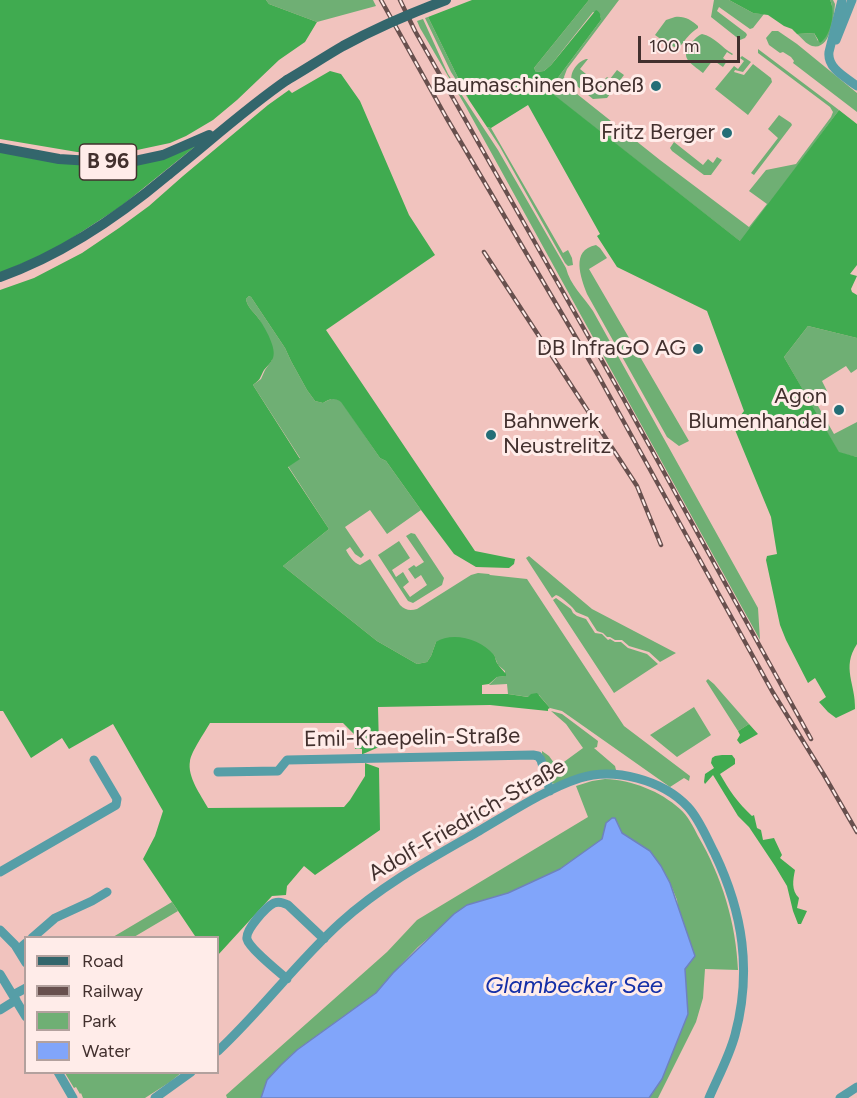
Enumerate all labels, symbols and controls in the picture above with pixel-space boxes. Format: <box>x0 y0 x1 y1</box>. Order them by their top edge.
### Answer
scale bar <box>641 24 743 62</box>
text: 100 m <box>649 35 699 57</box>
place label: Baumaschinen Boneß <box>433 73 644 99</box>
marker: Baumaschinen Boneß <box>649 79 663 93</box>
place label: Fritz Berger <box>601 120 715 146</box>
marker: Fritz Berger <box>720 126 734 140</box>
road number: B 96 <box>80 144 136 180</box>
place label: DB InfraGO AG <box>537 336 686 362</box>
marker: DB InfraGO AG <box>691 342 705 356</box>
place label: Agon Blumenhandel <box>688 384 827 436</box>
marker: Agon Blumenhandel <box>832 403 846 417</box>
place label: Bahnwerk Neustrelitz <box>503 409 611 460</box>
marker: Bahnwerk Neustrelitz <box>484 428 498 442</box>
street label: Emil-Kraepelin-Straße <box>304 723 520 753</box>
street label: Adolf-Friedrich-Straße <box>364 753 570 887</box>
legend <box>24 936 219 1074</box>
text: Road <box>82 950 123 972</box>
water label: Glambecker See <box>485 972 663 1000</box>
text: Railway <box>82 980 143 1002</box>
text: Park <box>82 1010 116 1032</box>
text: Water <box>82 1040 130 1062</box>

